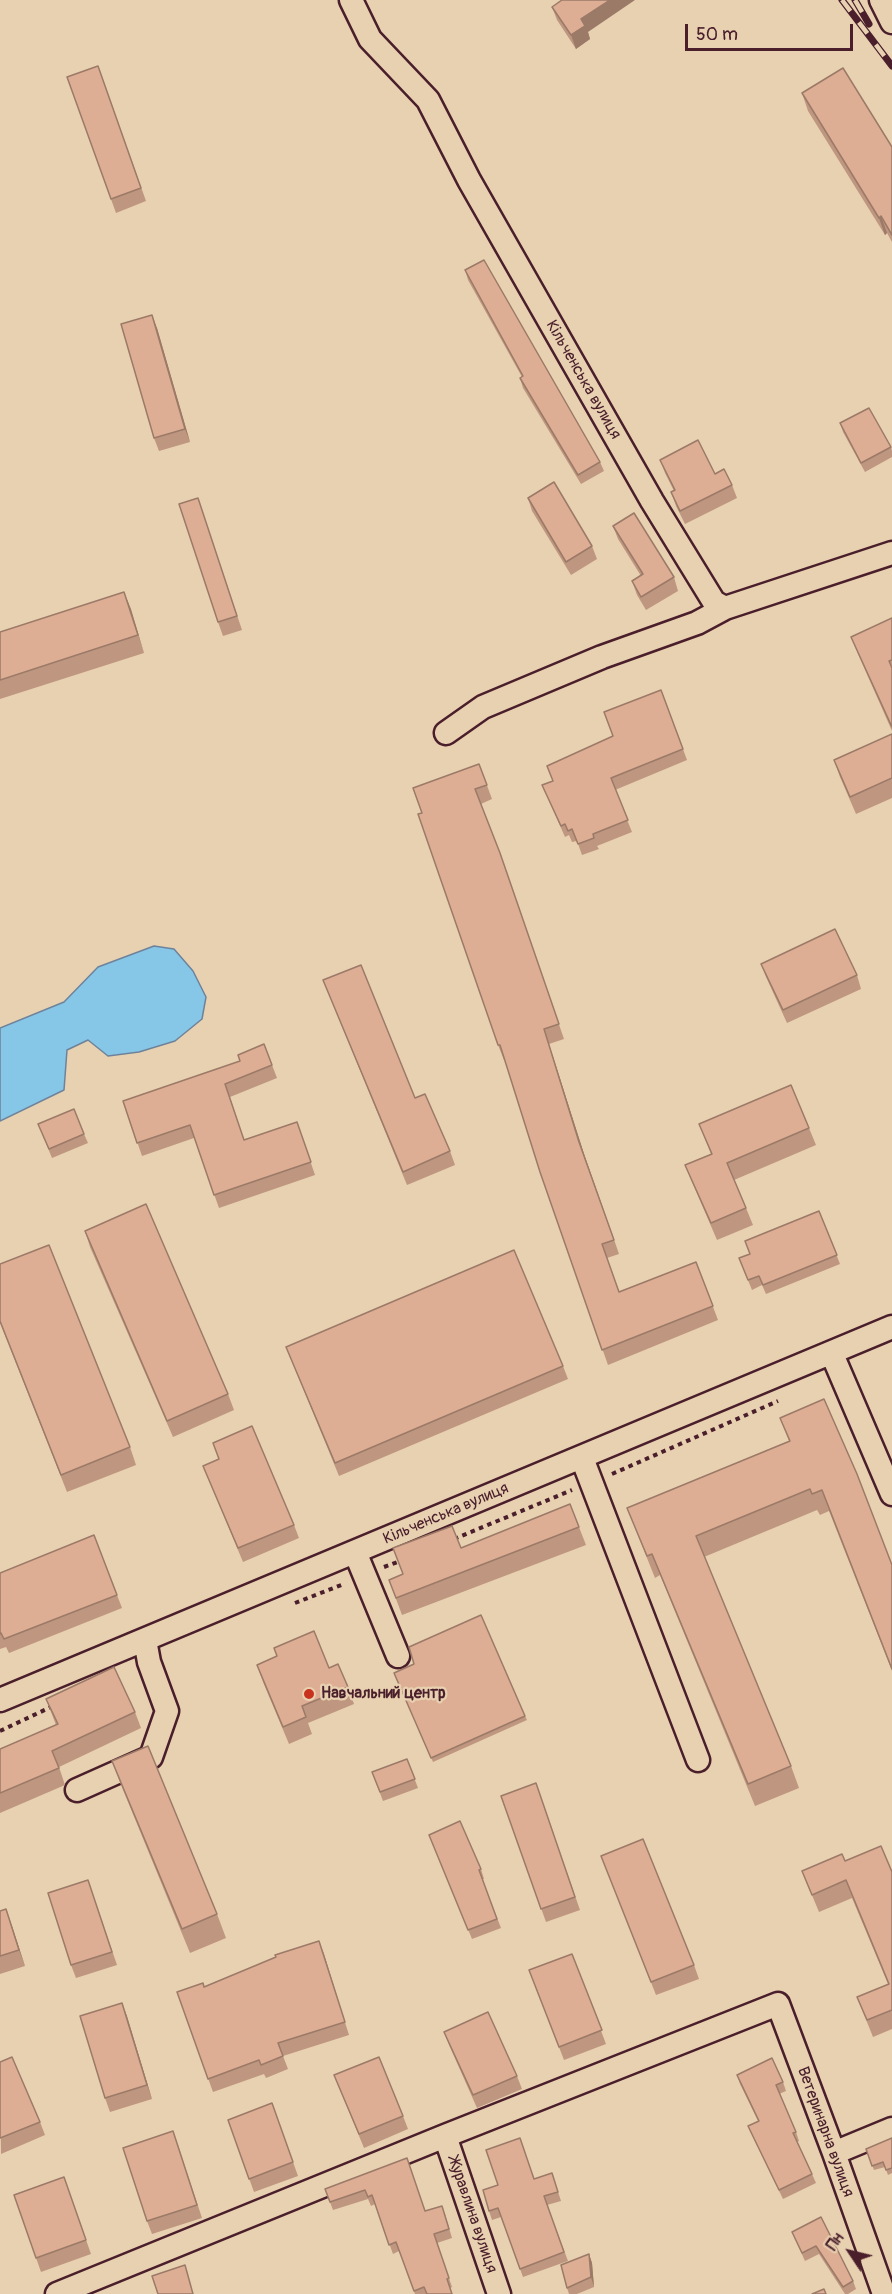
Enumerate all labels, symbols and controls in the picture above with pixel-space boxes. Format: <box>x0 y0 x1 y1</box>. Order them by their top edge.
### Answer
scale bar <box>688 12 856 50</box>
text: 50 m <box>696 23 738 46</box>
street label: Кільченська вулиця <box>541 317 625 443</box>
street label: Кільченська вулиця <box>380 1479 512 1549</box>
place label: Навчальний центр <box>321 1684 445 1704</box>
marker: Навчальний центр <box>302 1687 316 1701</box>
street label: Ветеринарна вулиця <box>793 2064 857 2200</box>
street label: Журавлина вулиця <box>443 2154 501 2276</box>
north arrow <box>820 2222 880 2282</box>
text: Пн <box>822 2229 848 2255</box>

